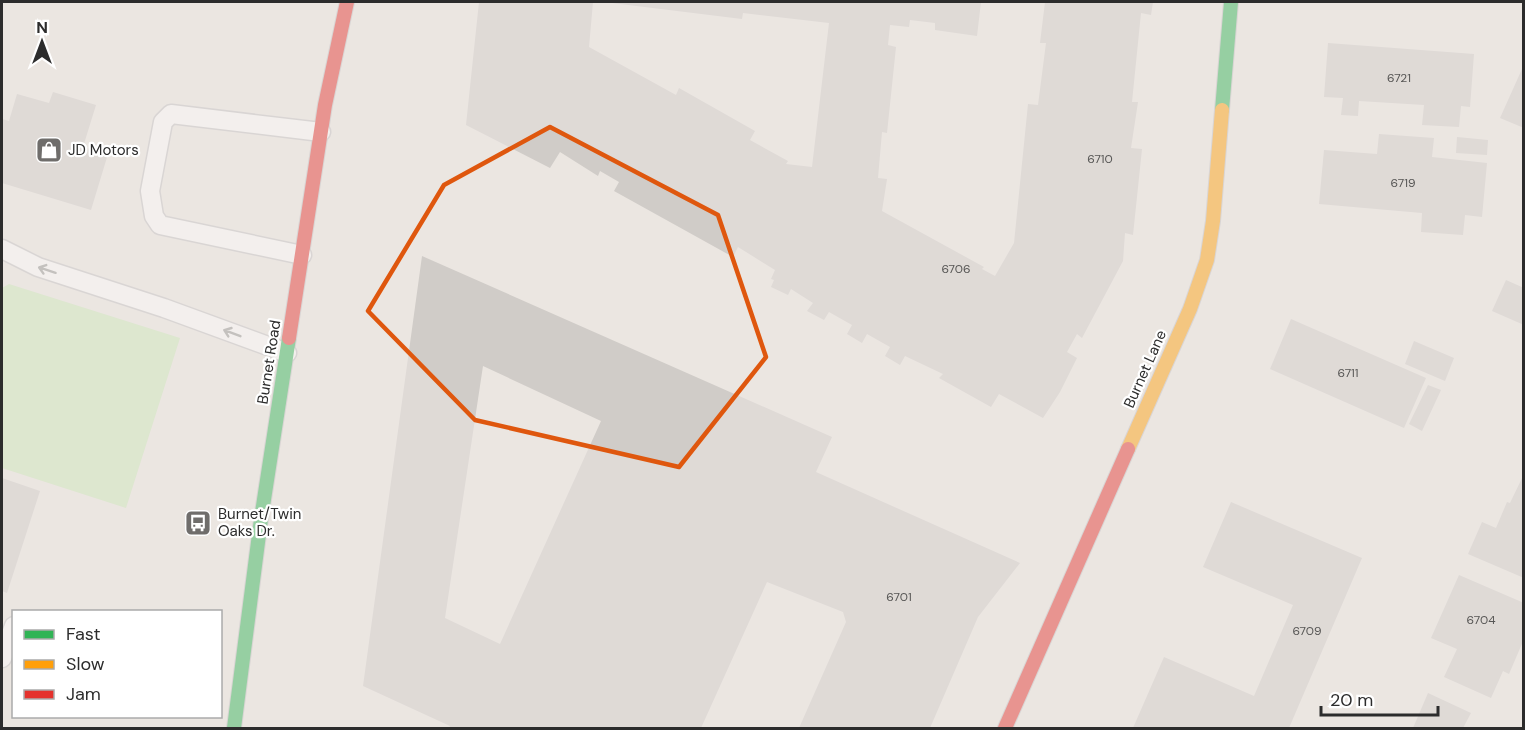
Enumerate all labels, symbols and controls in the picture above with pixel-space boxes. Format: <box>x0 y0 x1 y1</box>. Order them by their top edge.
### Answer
north arrow <box>12 12 72 72</box>
text: N <box>36 17 48 38</box>
house number: 6721 <box>1387 70 1411 86</box>
shop icon: JD Motors <box>34 135 64 165</box>
place label: JD Motors <box>68 140 139 160</box>
house number: 6710 <box>1087 151 1113 167</box>
house number: 6719 <box>1391 175 1415 191</box>
house number: 6706 <box>941 261 971 277</box>
one-way arrow <box>38 264 57 275</box>
street label: Burnet Road <box>252 319 286 405</box>
one-way arrow <box>223 327 241 338</box>
street label: Burnet Lane <box>1119 327 1171 411</box>
house number: 6711 <box>1337 365 1359 381</box>
place label: Burnet/Twin Oaks Dr. <box>218 504 301 541</box>
bus stop icon: Burnet/Twin Oaks Dr. <box>183 508 213 538</box>
house number: 6701 <box>886 589 912 605</box>
legend <box>12 610 222 718</box>
house number: 6704 <box>1467 612 1495 628</box>
text: Fast <box>66 622 101 646</box>
house number: 6709 <box>1292 623 1322 639</box>
text: Slow <box>66 652 105 676</box>
scale bar <box>1321 679 1438 717</box>
text: Jam <box>66 682 101 706</box>
text: 20 m <box>1330 688 1373 712</box>

